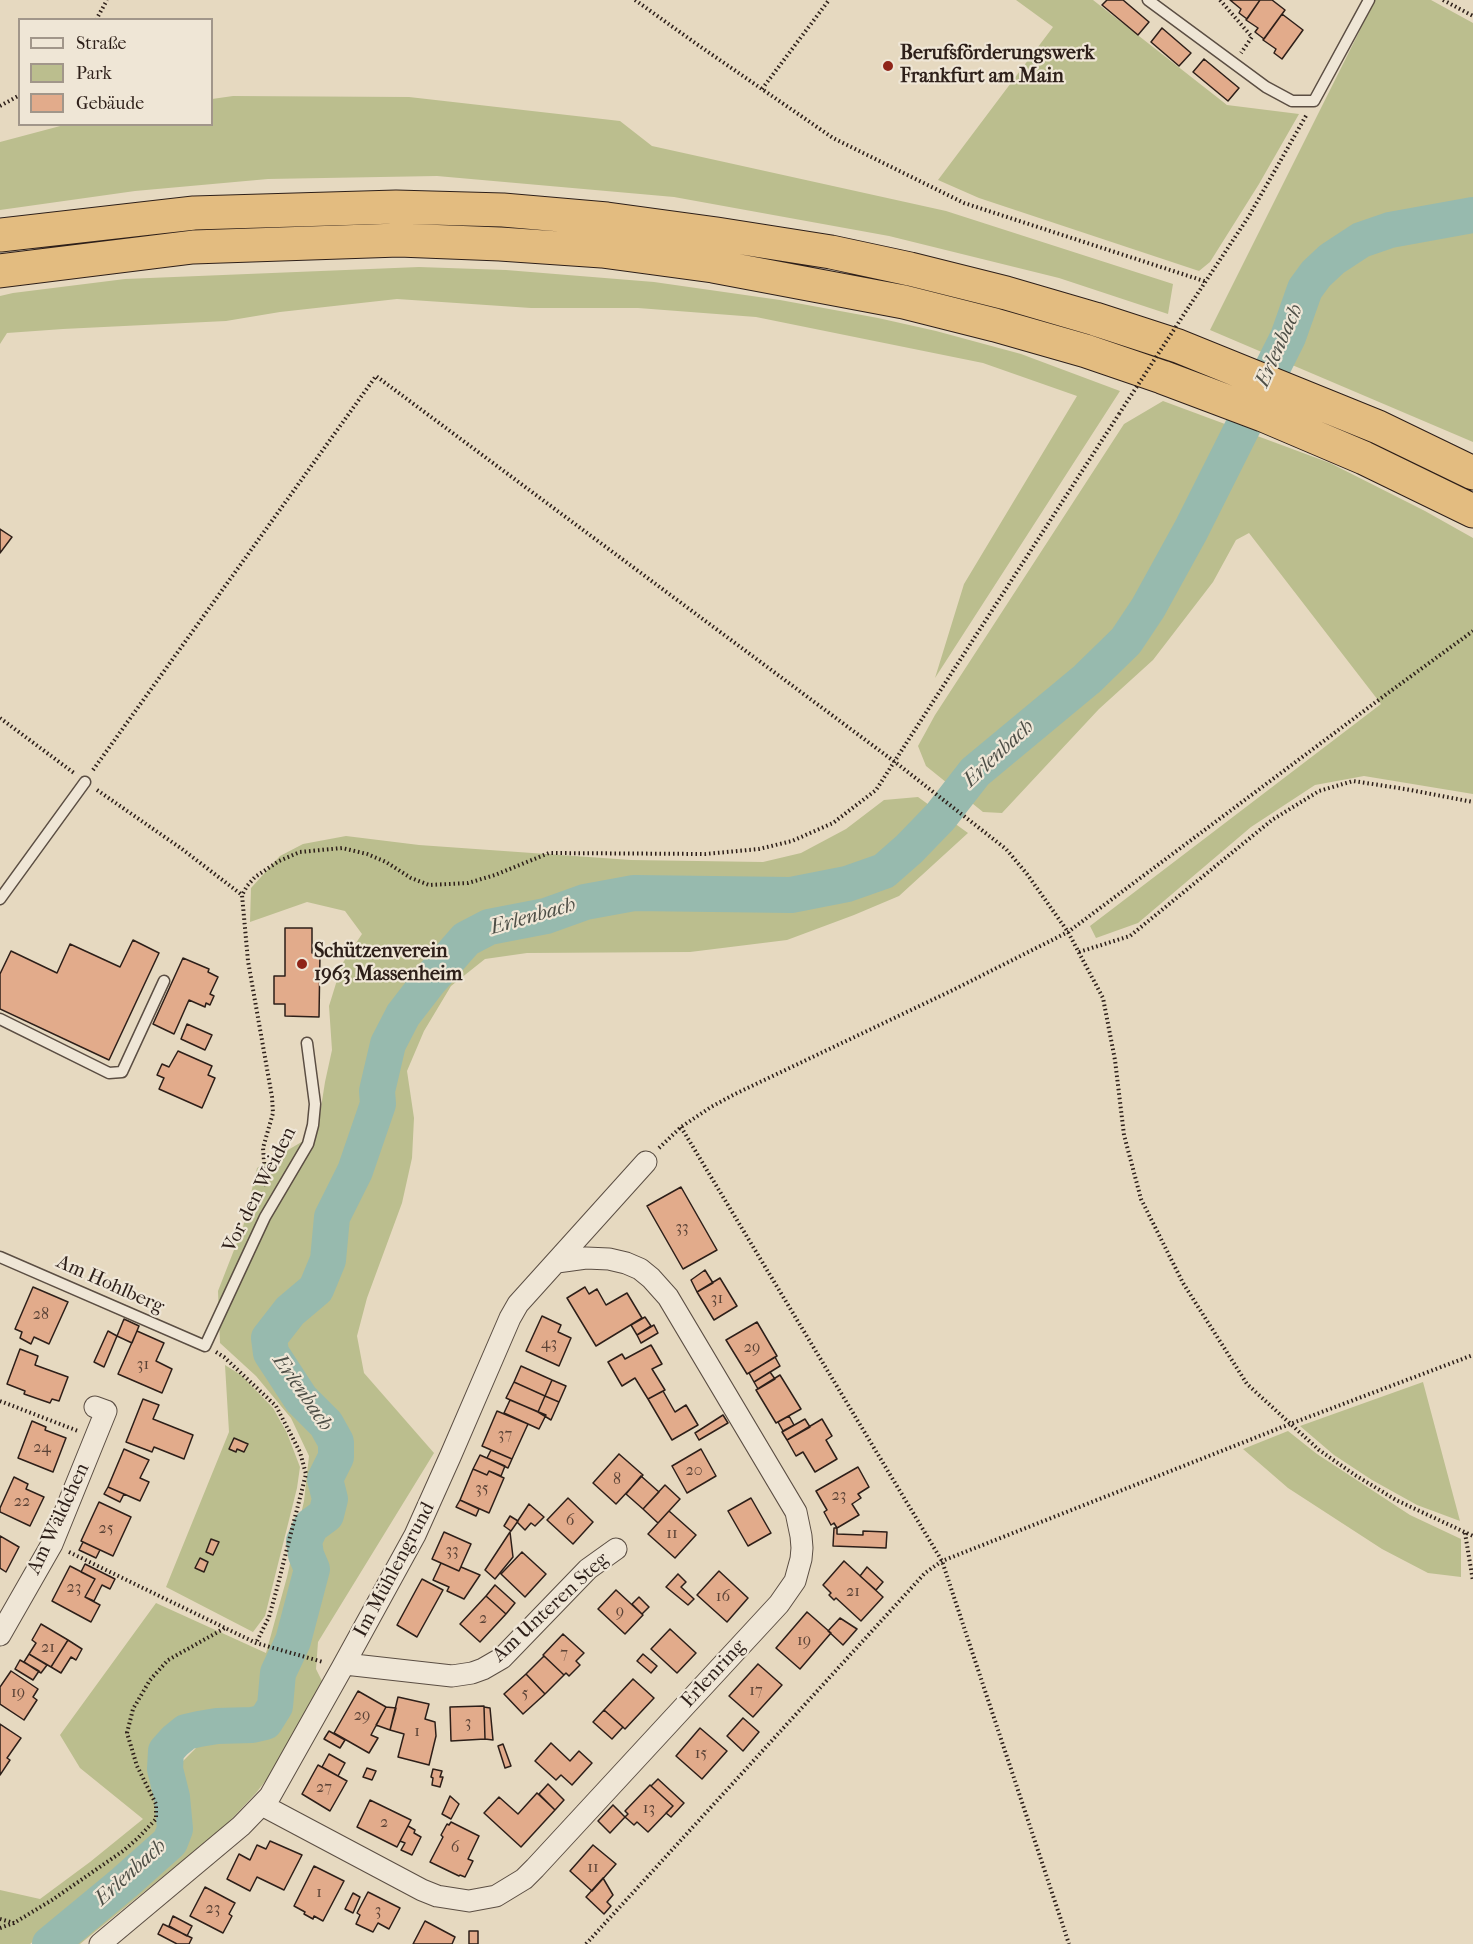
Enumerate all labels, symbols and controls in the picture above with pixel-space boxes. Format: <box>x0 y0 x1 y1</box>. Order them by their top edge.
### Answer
legend <box>18 18 213 126</box>
text: Straße <box>76 33 126 54</box>
place label: Berufsförderungswerk Frankfurt am Main <box>900 42 1095 89</box>
marker: Berufsförderungswerk Frankfurt am Main <box>881 59 895 73</box>
text: Park <box>76 63 112 84</box>
text: Gebäude <box>76 93 144 114</box>
water label: Erlenbach <box>1251 301 1309 391</box>
water label: Erlenbach <box>958 715 1040 793</box>
water label: Erlenbach <box>487 893 579 941</box>
place label: Schützenverein 1963 Massenheim <box>314 940 462 987</box>
marker: Schützenverein 1963 Massenheim <box>295 957 309 971</box>
street label: Vor den Weiden <box>218 1123 302 1257</box>
house number: 33 <box>675 1218 689 1238</box>
street label: Am Hohlberg <box>52 1251 168 1319</box>
house number: 31 <box>711 1289 723 1309</box>
house number: 28 <box>33 1305 49 1325</box>
house number: 43 <box>541 1334 557 1354</box>
house number: 29 <box>744 1338 760 1358</box>
water label: Erlenbach <box>266 1350 338 1436</box>
house number: 31 <box>137 1355 149 1375</box>
house number: 37 <box>498 1425 512 1445</box>
house number: 24 <box>33 1438 51 1458</box>
street label: Am Wäldchen <box>23 1459 95 1579</box>
house number: 20 <box>685 1461 703 1481</box>
house number: 8 <box>613 1470 621 1490</box>
house number: 35 <box>475 1479 489 1499</box>
house number: 23 <box>832 1486 846 1506</box>
house number: 22 <box>14 1492 30 1512</box>
street label: Im Mühlengrund <box>349 1498 441 1642</box>
house number: 6 <box>566 1511 574 1531</box>
house number: 25 <box>98 1519 114 1539</box>
house number: 11 <box>666 1524 678 1544</box>
house number: 33 <box>445 1541 459 1561</box>
street label: Am Unteren Steg <box>488 1548 614 1668</box>
house number: 23 <box>67 1578 81 1598</box>
house number: 21 <box>846 1582 860 1602</box>
house number: 16 <box>716 1587 730 1607</box>
house number: 9 <box>616 1602 624 1622</box>
house number: 2 <box>479 1609 487 1629</box>
house number: 19 <box>797 1631 811 1651</box>
street label: Erlenring <box>677 1635 751 1713</box>
house number: 21 <box>41 1638 55 1658</box>
house number: 7 <box>560 1644 568 1664</box>
house number: 17 <box>749 1681 763 1701</box>
house number: 19 <box>11 1683 25 1703</box>
house number: 5 <box>522 1684 528 1704</box>
house number: 29 <box>354 1706 370 1726</box>
house number: 3 <box>465 1713 471 1733</box>
house number: 1 <box>414 1722 420 1742</box>
house number: 15 <box>695 1744 707 1764</box>
house number: 27 <box>316 1778 332 1798</box>
house number: 13 <box>643 1799 655 1819</box>
house number: 2 <box>380 1813 388 1833</box>
water label: Erlenbach <box>90 1834 172 1912</box>
house number: 6 <box>451 1838 459 1858</box>
house number: 11 <box>587 1858 599 1878</box>
house number: 1 <box>316 1883 322 1903</box>
house number: 23 <box>206 1899 220 1919</box>
house number: 3 <box>375 1901 381 1921</box>

